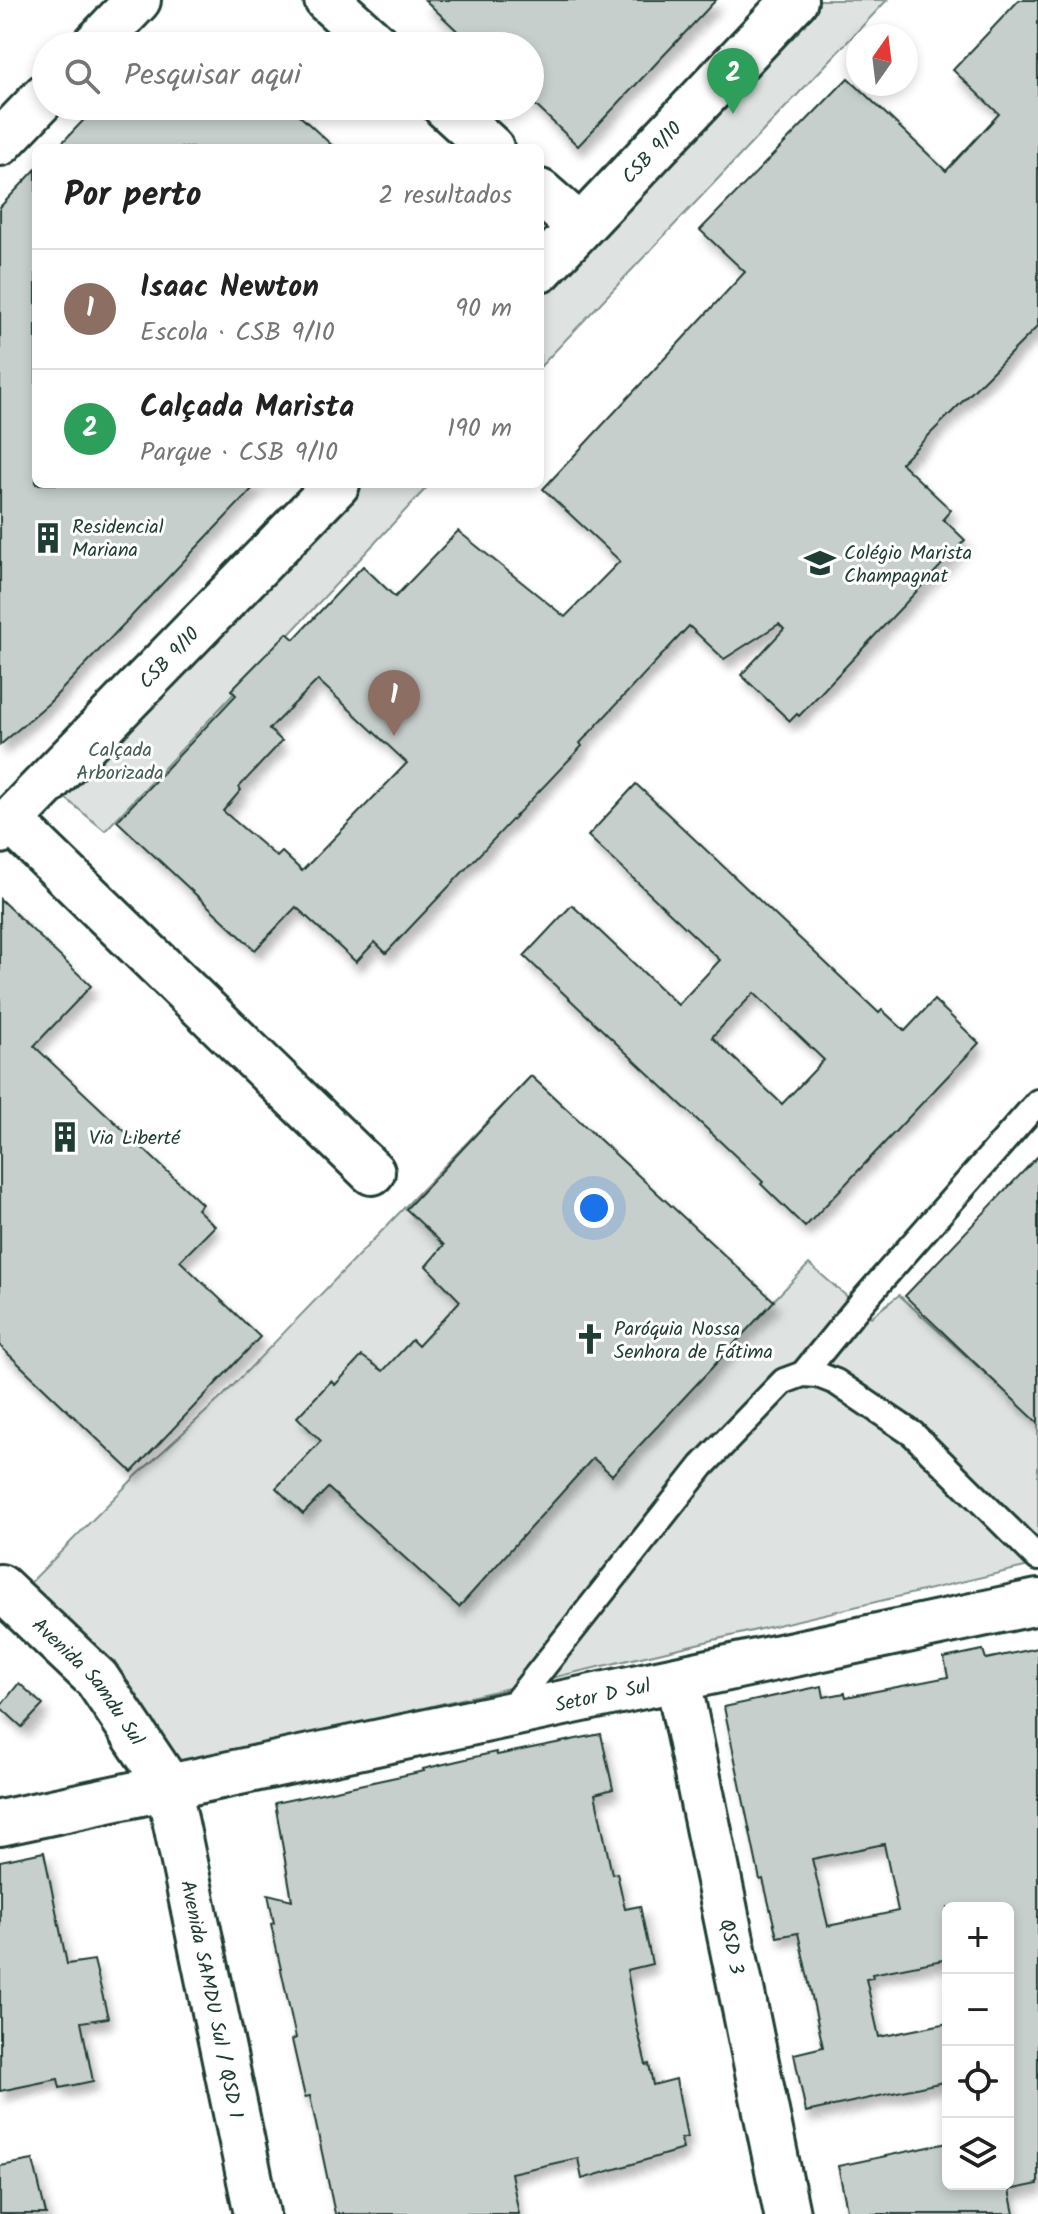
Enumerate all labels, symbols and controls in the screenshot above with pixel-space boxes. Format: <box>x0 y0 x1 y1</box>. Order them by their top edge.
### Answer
north arrow <box>846 24 918 96</box>
search box <box>32 32 544 120</box>
pin: 2 <box>707 48 759 114</box>
text: Pesquisar aqui <box>124 52 301 100</box>
icon: search <box>60 54 104 98</box>
street label: CSB 9/10 <box>615 115 691 192</box>
text: Por perto <box>64 169 202 223</box>
text: 2 resultados <box>378 175 512 217</box>
text: Isaac Newton <box>140 264 319 312</box>
text: 1 <box>86 288 94 330</box>
text: 90 m <box>455 288 512 330</box>
text: Escola · CSB 9/10 <box>140 312 335 354</box>
text: Calçada Marista <box>140 384 354 432</box>
text: 2 <box>82 408 98 450</box>
text: 190 m <box>447 408 512 450</box>
text: Parque · CSB 9/10 <box>140 432 338 474</box>
place label: Residencial Mariana <box>72 512 164 567</box>
building icon: Residencial Mariana <box>31 521 65 555</box>
place label: Colégio Marista Champagnat <box>844 538 972 593</box>
school or university icon: Colégio Marista Champagnat <box>803 546 837 580</box>
street label: CSB 9/10 <box>132 620 208 697</box>
pin: 1 <box>368 670 420 736</box>
park label: Calçada Arborizada <box>76 735 164 790</box>
building icon: Via Liberté <box>48 1120 82 1154</box>
place label: Via Liberté <box>89 1123 181 1155</box>
your location <box>574 1188 614 1228</box>
place label: Paróquia Nossa Senhora de Fátima <box>614 1314 773 1369</box>
church icon: Paróquia Nossa Senhora de Fátima <box>573 1322 607 1356</box>
street label: Avenida Samdu Sul <box>23 1611 151 1753</box>
street label: Setor D Sul <box>552 1671 654 1722</box>
street label: Avenida SAMDU Sul / QSD 1 <box>170 1877 251 2122</box>
map controls <box>942 1902 1014 2190</box>
button: + <box>942 1902 1014 1974</box>
street label: QSD 3 <box>709 1916 752 1977</box>
button: − <box>942 1974 1014 2046</box>
button: locate <box>942 2046 1014 2118</box>
button: layers <box>942 2118 1014 2190</box>

